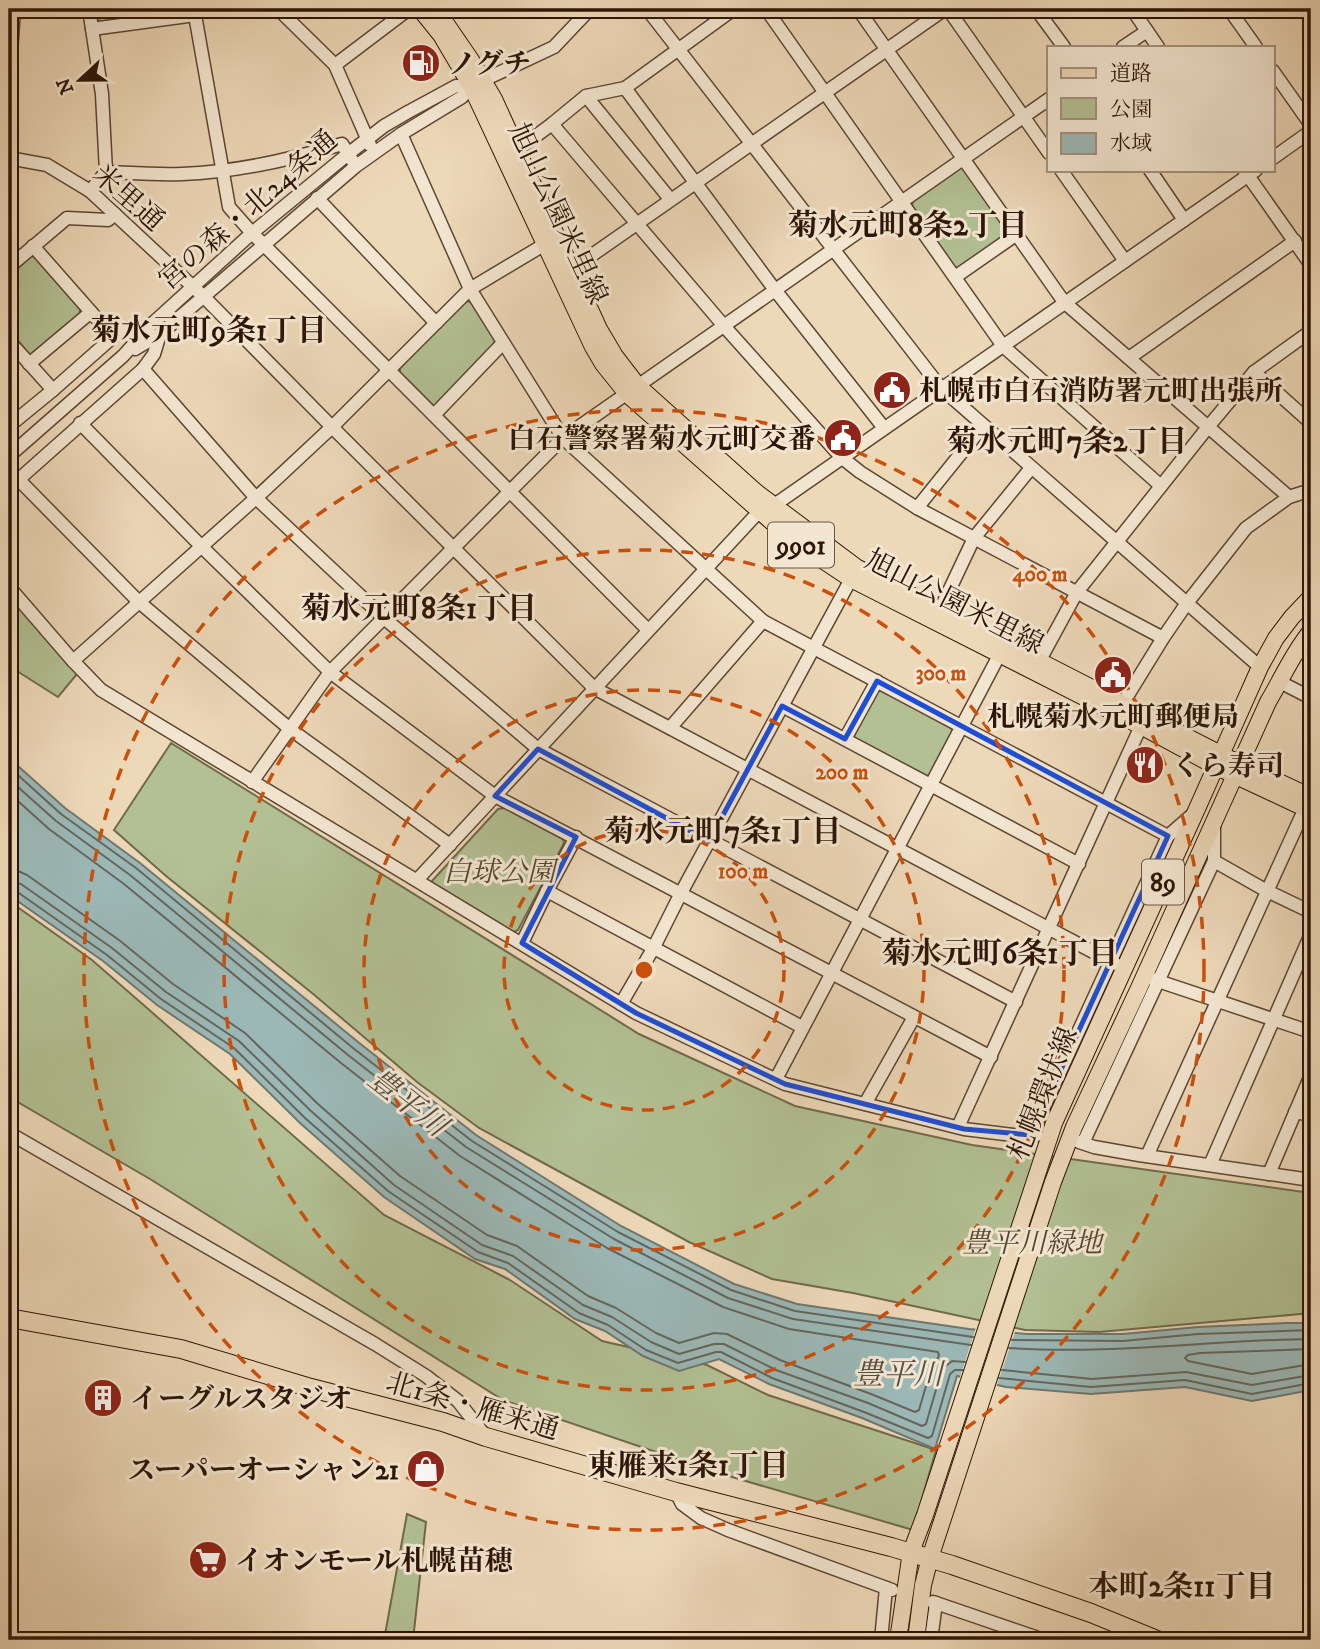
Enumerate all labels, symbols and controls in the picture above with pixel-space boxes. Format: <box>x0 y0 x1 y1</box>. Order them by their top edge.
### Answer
fuel station icon: ノグチ <box>400 42 442 84</box>
north arrow <box>46 46 116 116</box>
legend <box>1047 46 1274 172</box>
place label: ノグチ <box>448 47 531 82</box>
text: 道路 <box>1110 61 1152 87</box>
text: N <box>52 74 79 97</box>
text: 公園 <box>1110 97 1152 123</box>
street label: 旭山公園米里線 <box>500 117 615 310</box>
street label: 宮の森・北24条通 <box>151 123 345 297</box>
text: 水域 <box>1110 131 1152 157</box>
street label: 米里通 <box>85 157 171 239</box>
district label: 菊水元町8条2丁目 <box>788 208 1028 245</box>
district label: 菊水元町9条1丁目 <box>91 313 327 350</box>
public building icon: 札幌市白石消防署元町出張所 <box>871 369 913 411</box>
place label: 札幌市白石消防署元町出張所 <box>919 374 1283 409</box>
public building icon: 白石警察署菊水元町交番 <box>822 417 864 459</box>
place label: 白石警察署菊水元町交番 <box>508 422 816 457</box>
district label: 菊水元町7条2丁目 <box>947 424 1187 461</box>
road number: 9901 <box>768 523 834 568</box>
street label: 旭山公園米里線 <box>859 542 1050 662</box>
text: 400 m <box>1013 562 1068 588</box>
district label: 菊水元町8条1丁目 <box>301 591 537 628</box>
public building icon: 札幌菊水元町郵便局 <box>1092 654 1134 696</box>
text: 300 m <box>916 661 967 687</box>
place label: 札幌菊水元町郵便局 <box>987 700 1239 735</box>
restaurant icon: くら寿司 <box>1124 744 1166 786</box>
place label: くら寿司 <box>1172 749 1284 784</box>
text: 200 m <box>815 760 869 786</box>
district label: 菊水元町7条1丁目 <box>605 814 841 851</box>
park label: 白球公園 <box>443 855 559 890</box>
text: 100 m <box>718 859 768 885</box>
road number: 89 <box>1142 860 1184 904</box>
district label: 菊水元町6条1丁目 <box>882 936 1118 973</box>
centre of rings <box>632 958 656 982</box>
street label: 札幌環状線 <box>1001 1022 1086 1165</box>
water label: 豊平川 <box>360 1061 456 1147</box>
park label: 豊平川緑地 <box>962 1226 1105 1261</box>
water label: 豊平川 <box>853 1357 946 1394</box>
street label: 北1条・雁来通 <box>382 1365 563 1448</box>
building icon: イーグルスタジオ <box>82 1377 124 1419</box>
place label: イーグルスタジオ <box>130 1382 352 1417</box>
shop icon: スーパーオーシャン21 <box>405 1448 447 1490</box>
district label: 東雁来1条1丁目 <box>587 1448 789 1485</box>
place label: スーパーオーシャン21 <box>127 1453 399 1488</box>
supermarket icon: イオンモール札幌苗穂 <box>187 1539 229 1581</box>
place label: イオンモール札幌苗穂 <box>235 1544 512 1579</box>
district label: 本町2条11丁目 <box>1089 1569 1275 1606</box>

